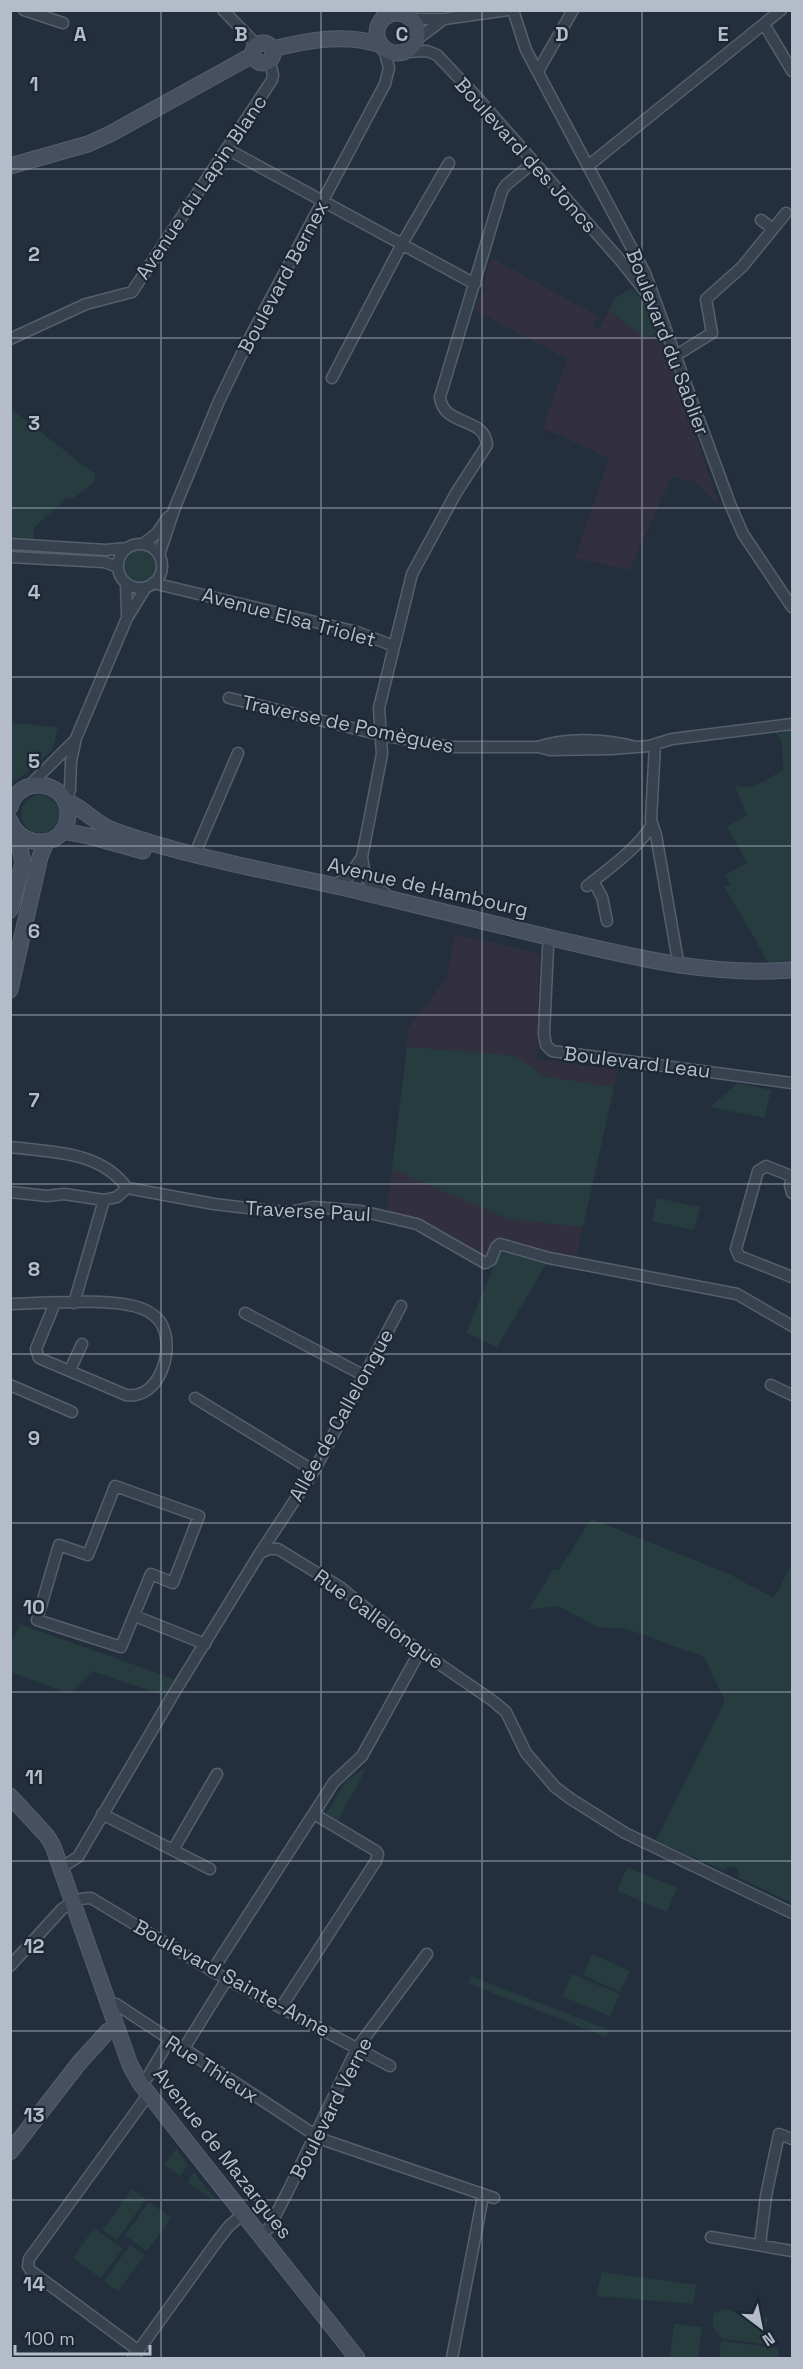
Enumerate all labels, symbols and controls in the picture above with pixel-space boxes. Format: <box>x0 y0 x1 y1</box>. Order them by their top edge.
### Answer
text: A <box>74 21 87 47</box>
text: B <box>234 21 248 47</box>
text: C <box>396 21 409 47</box>
text: D <box>555 21 569 47</box>
text: E <box>717 21 729 47</box>
text: 1 <box>29 71 39 97</box>
street label: Boulevard des Joncs <box>449 72 603 238</box>
street label: Avenue du Lapin Blanc <box>129 90 273 284</box>
street label: Boulevard Bernex <box>232 196 334 358</box>
text: 2 <box>28 241 40 267</box>
street label: Boulevard du Sablier <box>620 245 716 439</box>
text: 3 <box>28 410 40 436</box>
text: 4 <box>28 579 41 605</box>
street label: Avenue Elsa Triolet <box>199 581 379 653</box>
street label: Traverse de Pomègues <box>240 689 456 759</box>
text: 5 <box>28 748 40 774</box>
street label: Avenue de Hambourg <box>325 851 531 923</box>
text: 6 <box>28 918 40 944</box>
street label: Boulevard Leau <box>562 1040 712 1084</box>
text: 7 <box>28 1087 40 1113</box>
street label: Traverse Paul <box>245 1195 371 1227</box>
text: 8 <box>28 1256 40 1282</box>
street label: Allée de Callelongue <box>283 1324 399 1506</box>
text: 9 <box>28 1425 40 1451</box>
street label: Rue Callelongue <box>309 1563 449 1675</box>
text: 10 <box>23 1594 45 1620</box>
text: 11 <box>25 1764 43 1790</box>
street label: Boulevard Sainte-Anne <box>129 1913 335 2043</box>
text: 12 <box>24 1933 45 1959</box>
street label: Rue Thieux <box>160 2029 264 2109</box>
street label: Boulevard Verne <box>284 2033 378 2183</box>
street label: Avenue de Mazargues <box>148 2062 298 2244</box>
text: 13 <box>23 2102 45 2128</box>
text: 14 <box>23 2271 45 2297</box>
north arrow <box>731 2297 791 2357</box>
scale bar <box>15 2318 150 2356</box>
text: 100 m <box>24 2327 75 2350</box>
text: N <box>759 2328 779 2351</box>

